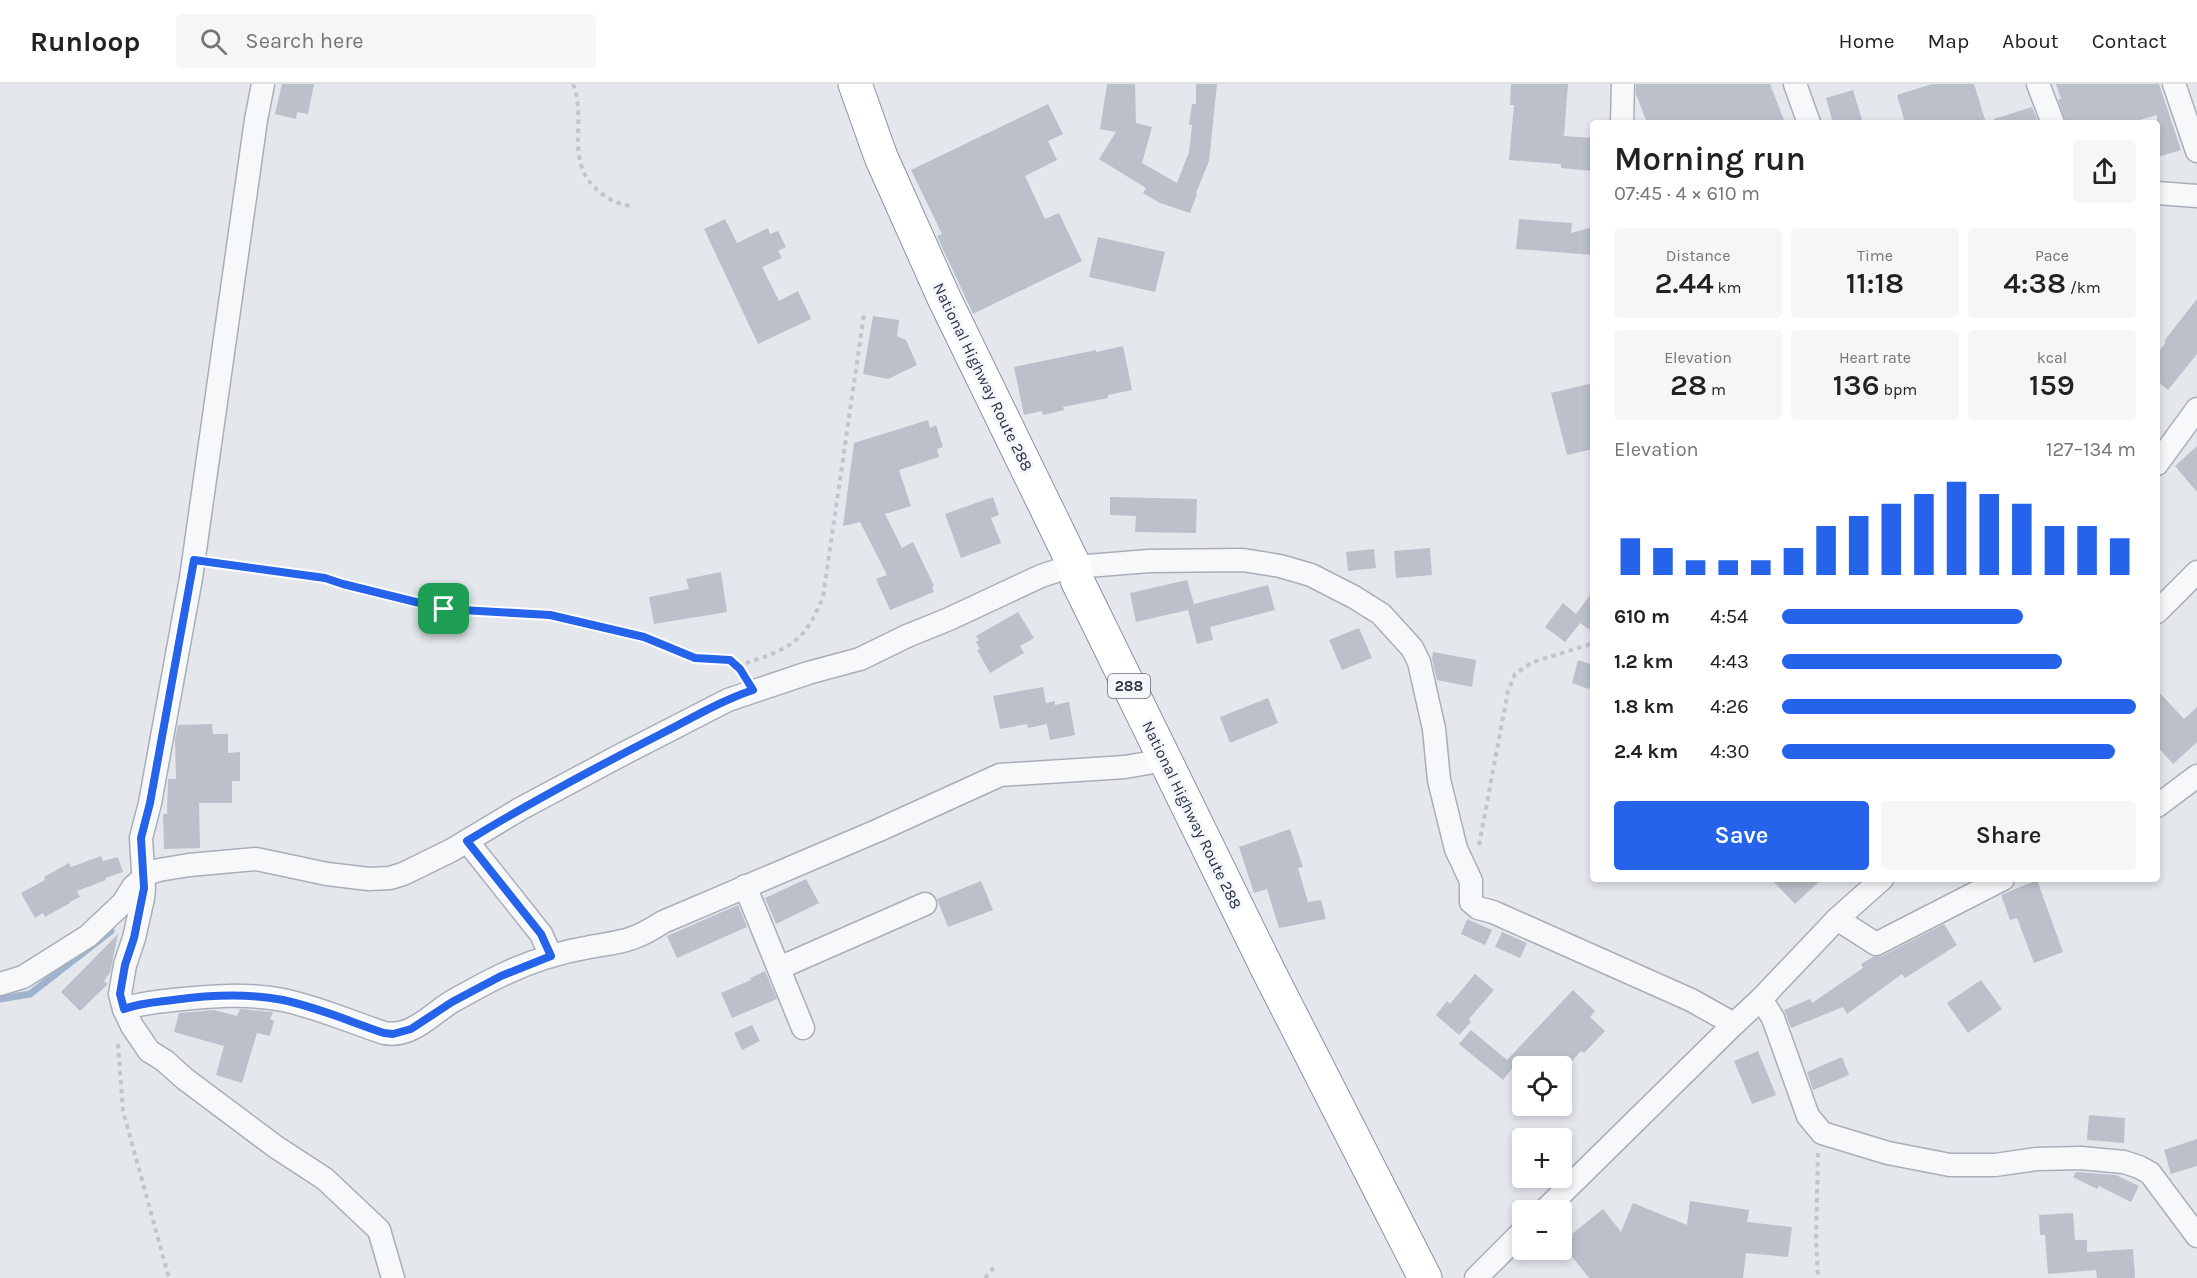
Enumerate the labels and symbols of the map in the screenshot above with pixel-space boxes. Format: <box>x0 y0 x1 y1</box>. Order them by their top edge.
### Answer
street label: National Highway Route 288 <box>929 280 1037 474</box>
pin <box>418 583 469 634</box>
road number: 288 <box>1108 674 1150 698</box>
street label: National Highway Route 288 <box>1138 718 1246 912</box>

